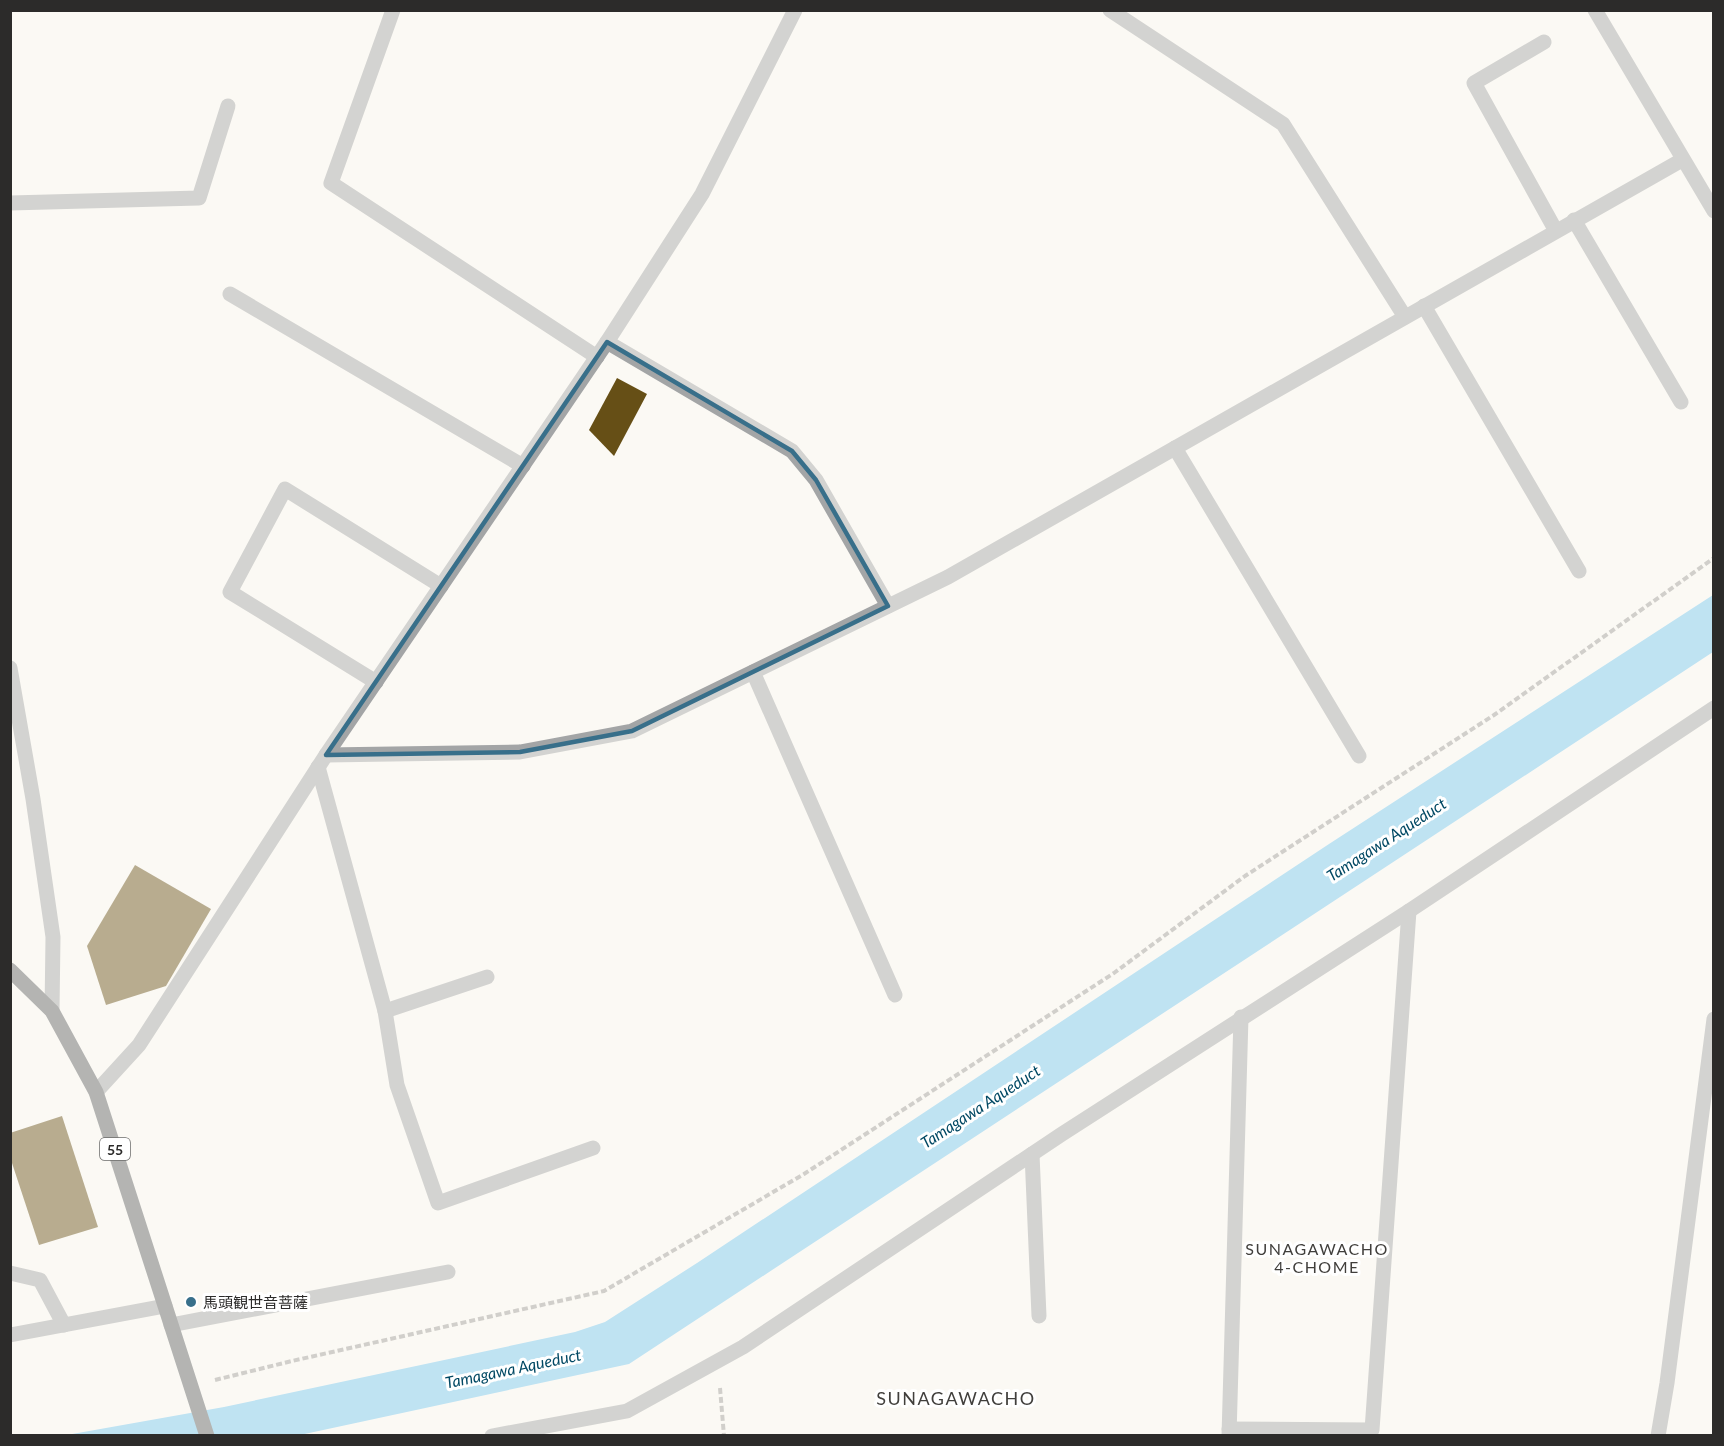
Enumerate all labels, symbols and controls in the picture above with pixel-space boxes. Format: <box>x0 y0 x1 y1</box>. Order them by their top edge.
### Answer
water label: Tamagawa Aqueduct <box>1323 793 1450 885</box>
water label: Tamagawa Aqueduct <box>917 1060 1044 1152</box>
road number: 55 <box>100 1138 130 1160</box>
district label: SUNAGAWACHO 4-CHOME <box>1245 1239 1389 1276</box>
place label: 馬頭観世音菩薩 <box>203 1293 308 1311</box>
marker: 馬頭観世音菩薩 <box>184 1295 198 1309</box>
water label: Tamagawa Aqueduct <box>443 1344 583 1392</box>
district label: SUNAGAWACHO <box>876 1387 1036 1409</box>

